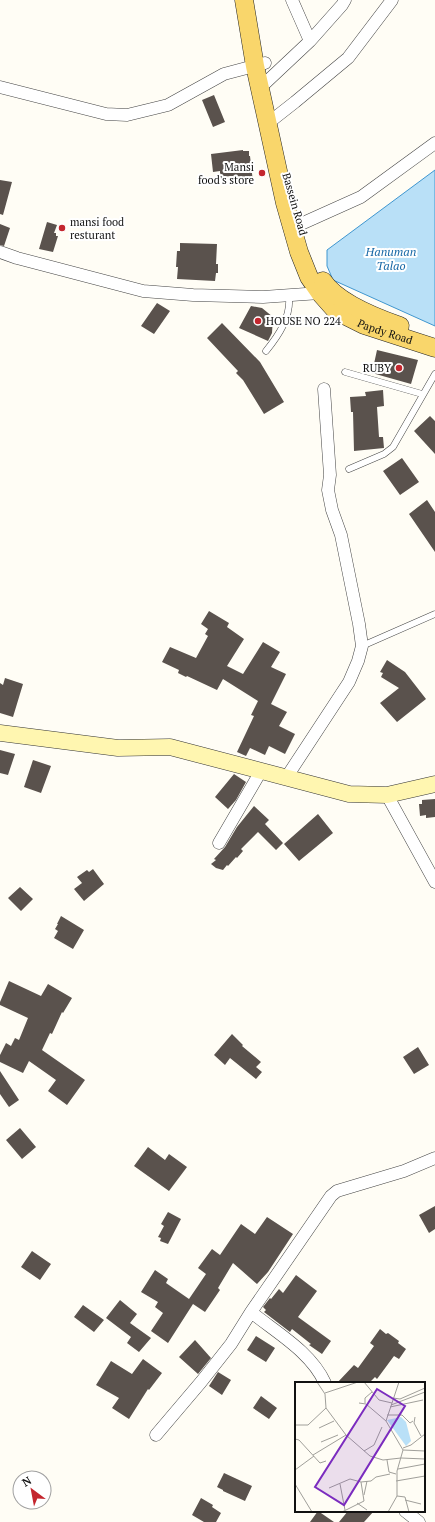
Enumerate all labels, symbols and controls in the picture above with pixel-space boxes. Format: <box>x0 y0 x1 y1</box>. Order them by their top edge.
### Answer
place label: Mansi food's store <box>198 160 254 187</box>
marker: Mansi food's store <box>257 168 267 178</box>
street label: Bassein Road <box>279 171 311 237</box>
place label: mansi food resturant <box>70 215 124 242</box>
marker: mansi food resturant <box>57 223 67 233</box>
water label: Hanuman Talao <box>365 244 416 273</box>
place label: HOUSE NO 224 <box>266 314 341 328</box>
marker: HOUSE NO 224 <box>253 316 263 326</box>
street label: Papdy Road <box>355 316 414 347</box>
place label: RUBY <box>363 361 392 375</box>
marker: RUBY <box>394 363 404 373</box>
inset map <box>295 1382 425 1512</box>
north arrow <box>12 1470 52 1510</box>
text: N <box>19 1473 35 1490</box>

